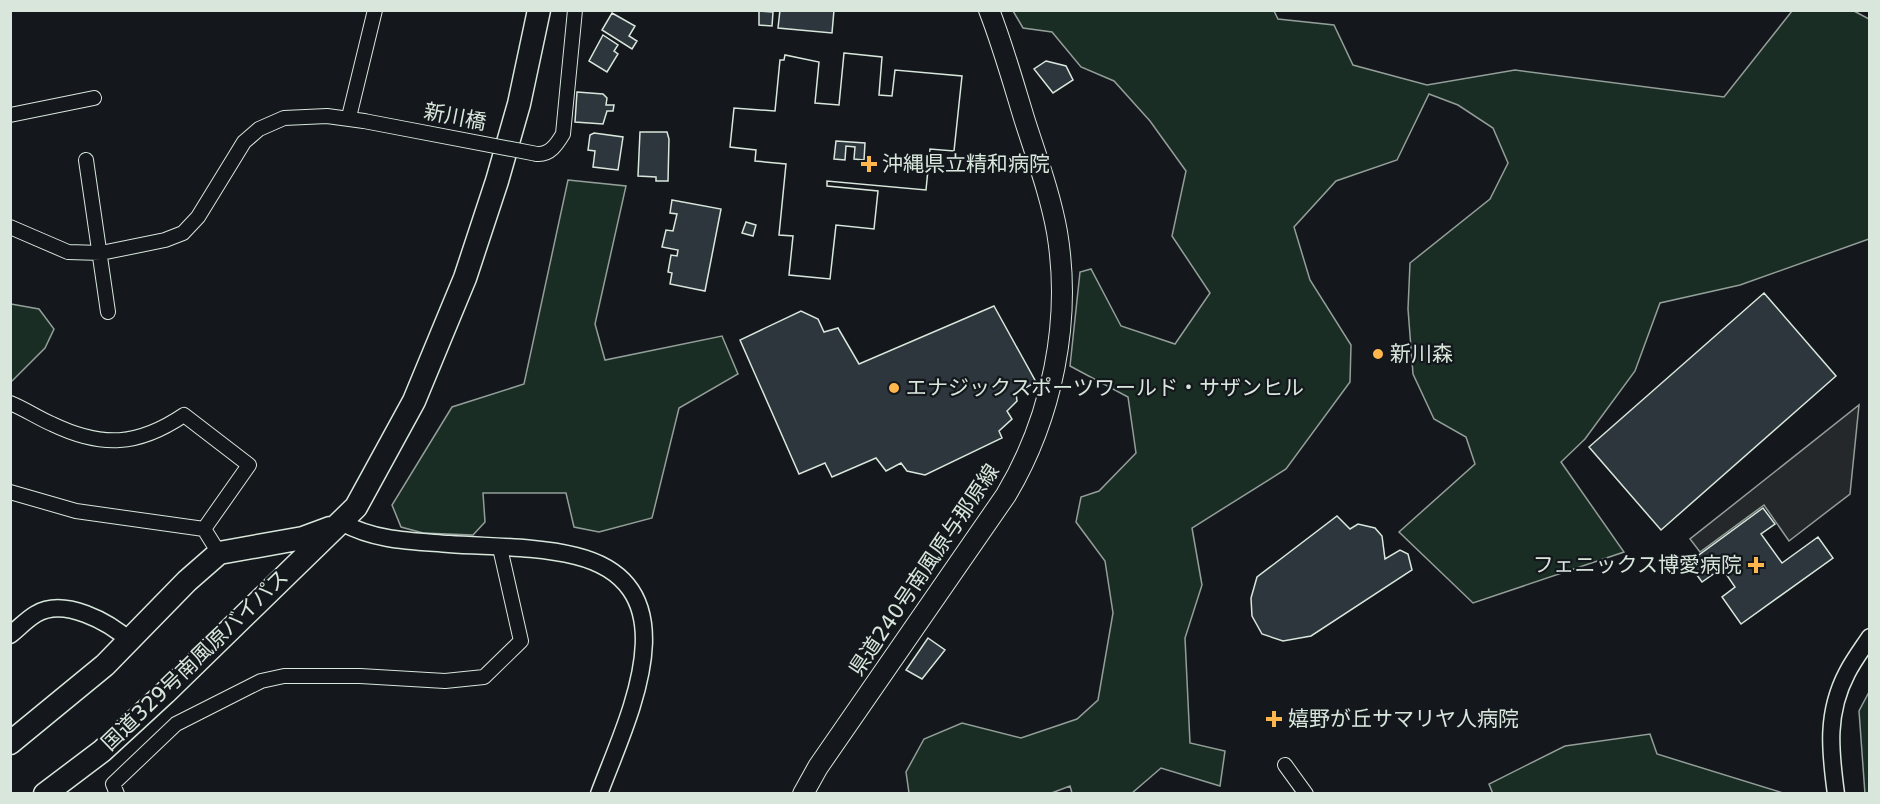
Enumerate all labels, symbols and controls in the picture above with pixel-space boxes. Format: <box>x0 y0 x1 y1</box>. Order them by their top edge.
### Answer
street label: 新川橋 <box>422 99 488 135</box>
place label: 沖縄県立精和病院 <box>882 152 1050 176</box>
marker: 沖縄県立精和病院 <box>860 155 878 173</box>
place label: 新川森 <box>1390 342 1453 366</box>
marker: 新川森 <box>1371 347 1385 361</box>
place label: エナジックスポーツワールド・サザンヒル <box>906 376 1304 400</box>
marker: エナジックスポーツワールド・サザンヒル <box>887 381 901 395</box>
street label: 県道240号南風原与那原線 <box>844 460 1004 680</box>
place label: フェニックス博愛病院 <box>1533 553 1742 577</box>
marker: フェニックス博愛病院 <box>1747 556 1765 574</box>
street label: 国道329号南風原バイパス <box>97 565 293 755</box>
place label: 嬉野が丘サマリヤ人病院 <box>1288 707 1519 731</box>
marker: 嬉野が丘サマリヤ人病院 <box>1265 710 1283 728</box>

